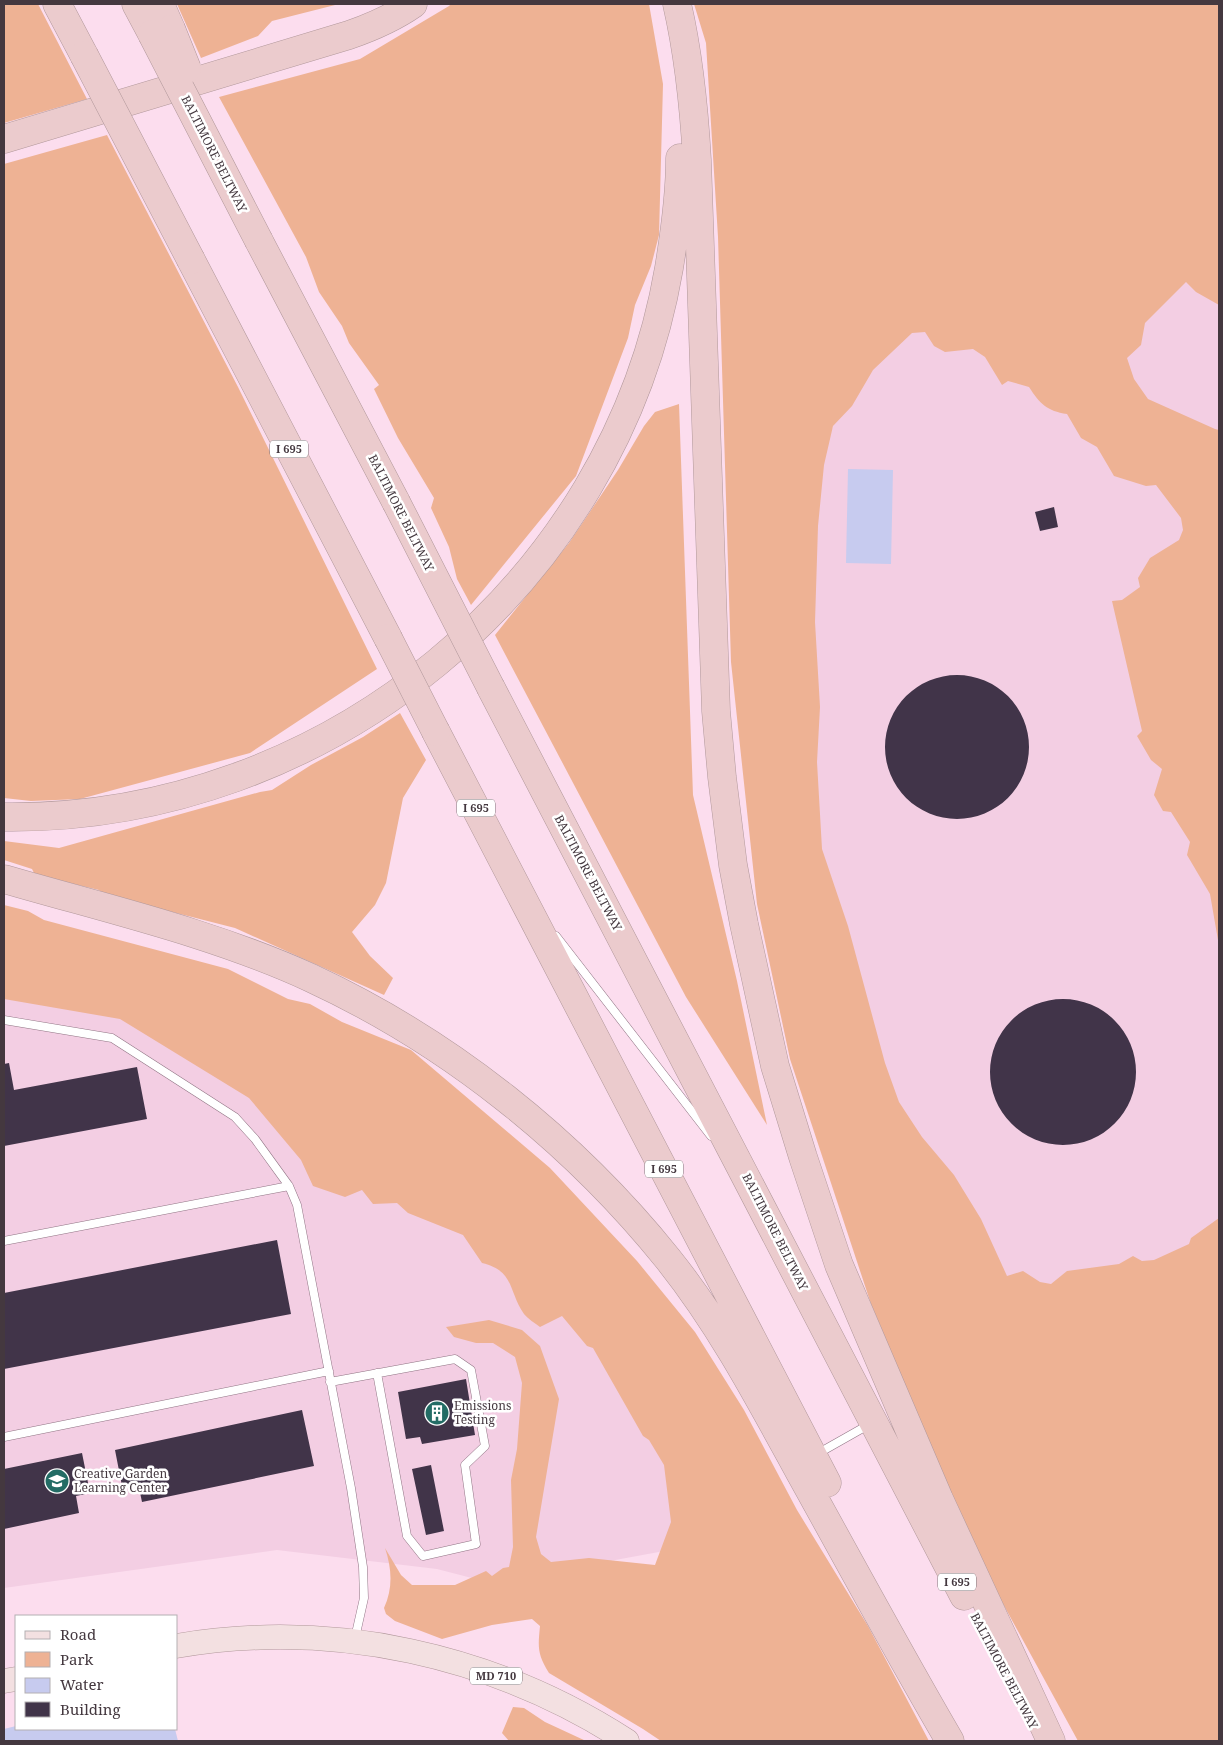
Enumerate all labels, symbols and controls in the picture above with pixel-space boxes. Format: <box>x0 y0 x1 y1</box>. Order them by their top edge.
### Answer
street label: BALTIMORE BELTWAY <box>178 92 252 216</box>
road number: I 695 <box>270 440 308 458</box>
street label: BALTIMORE BELTWAY <box>365 451 439 575</box>
road number: I 695 <box>457 800 495 816</box>
street label: BALTIMORE BELTWAY <box>551 812 627 934</box>
road number: I 695 <box>645 1160 683 1178</box>
street label: BALTIMORE BELTWAY <box>739 1170 813 1294</box>
place label: Emissions Testing <box>454 1397 511 1428</box>
building icon: Emissions Testing <box>424 1400 450 1426</box>
place label: Creative Garden Learning Center <box>74 1465 168 1496</box>
school or university icon: Creative Garden Learning Center <box>44 1468 70 1494</box>
road number: I 695 <box>938 1574 976 1590</box>
street label: BALTIMORE BELTWAY <box>967 1610 1043 1732</box>
legend <box>15 1615 178 1730</box>
text: Road <box>60 1624 96 1644</box>
text: Park <box>60 1649 94 1669</box>
road number: MD 710 <box>470 1668 522 1684</box>
text: Water <box>60 1674 103 1694</box>
text: Building <box>60 1699 121 1719</box>

